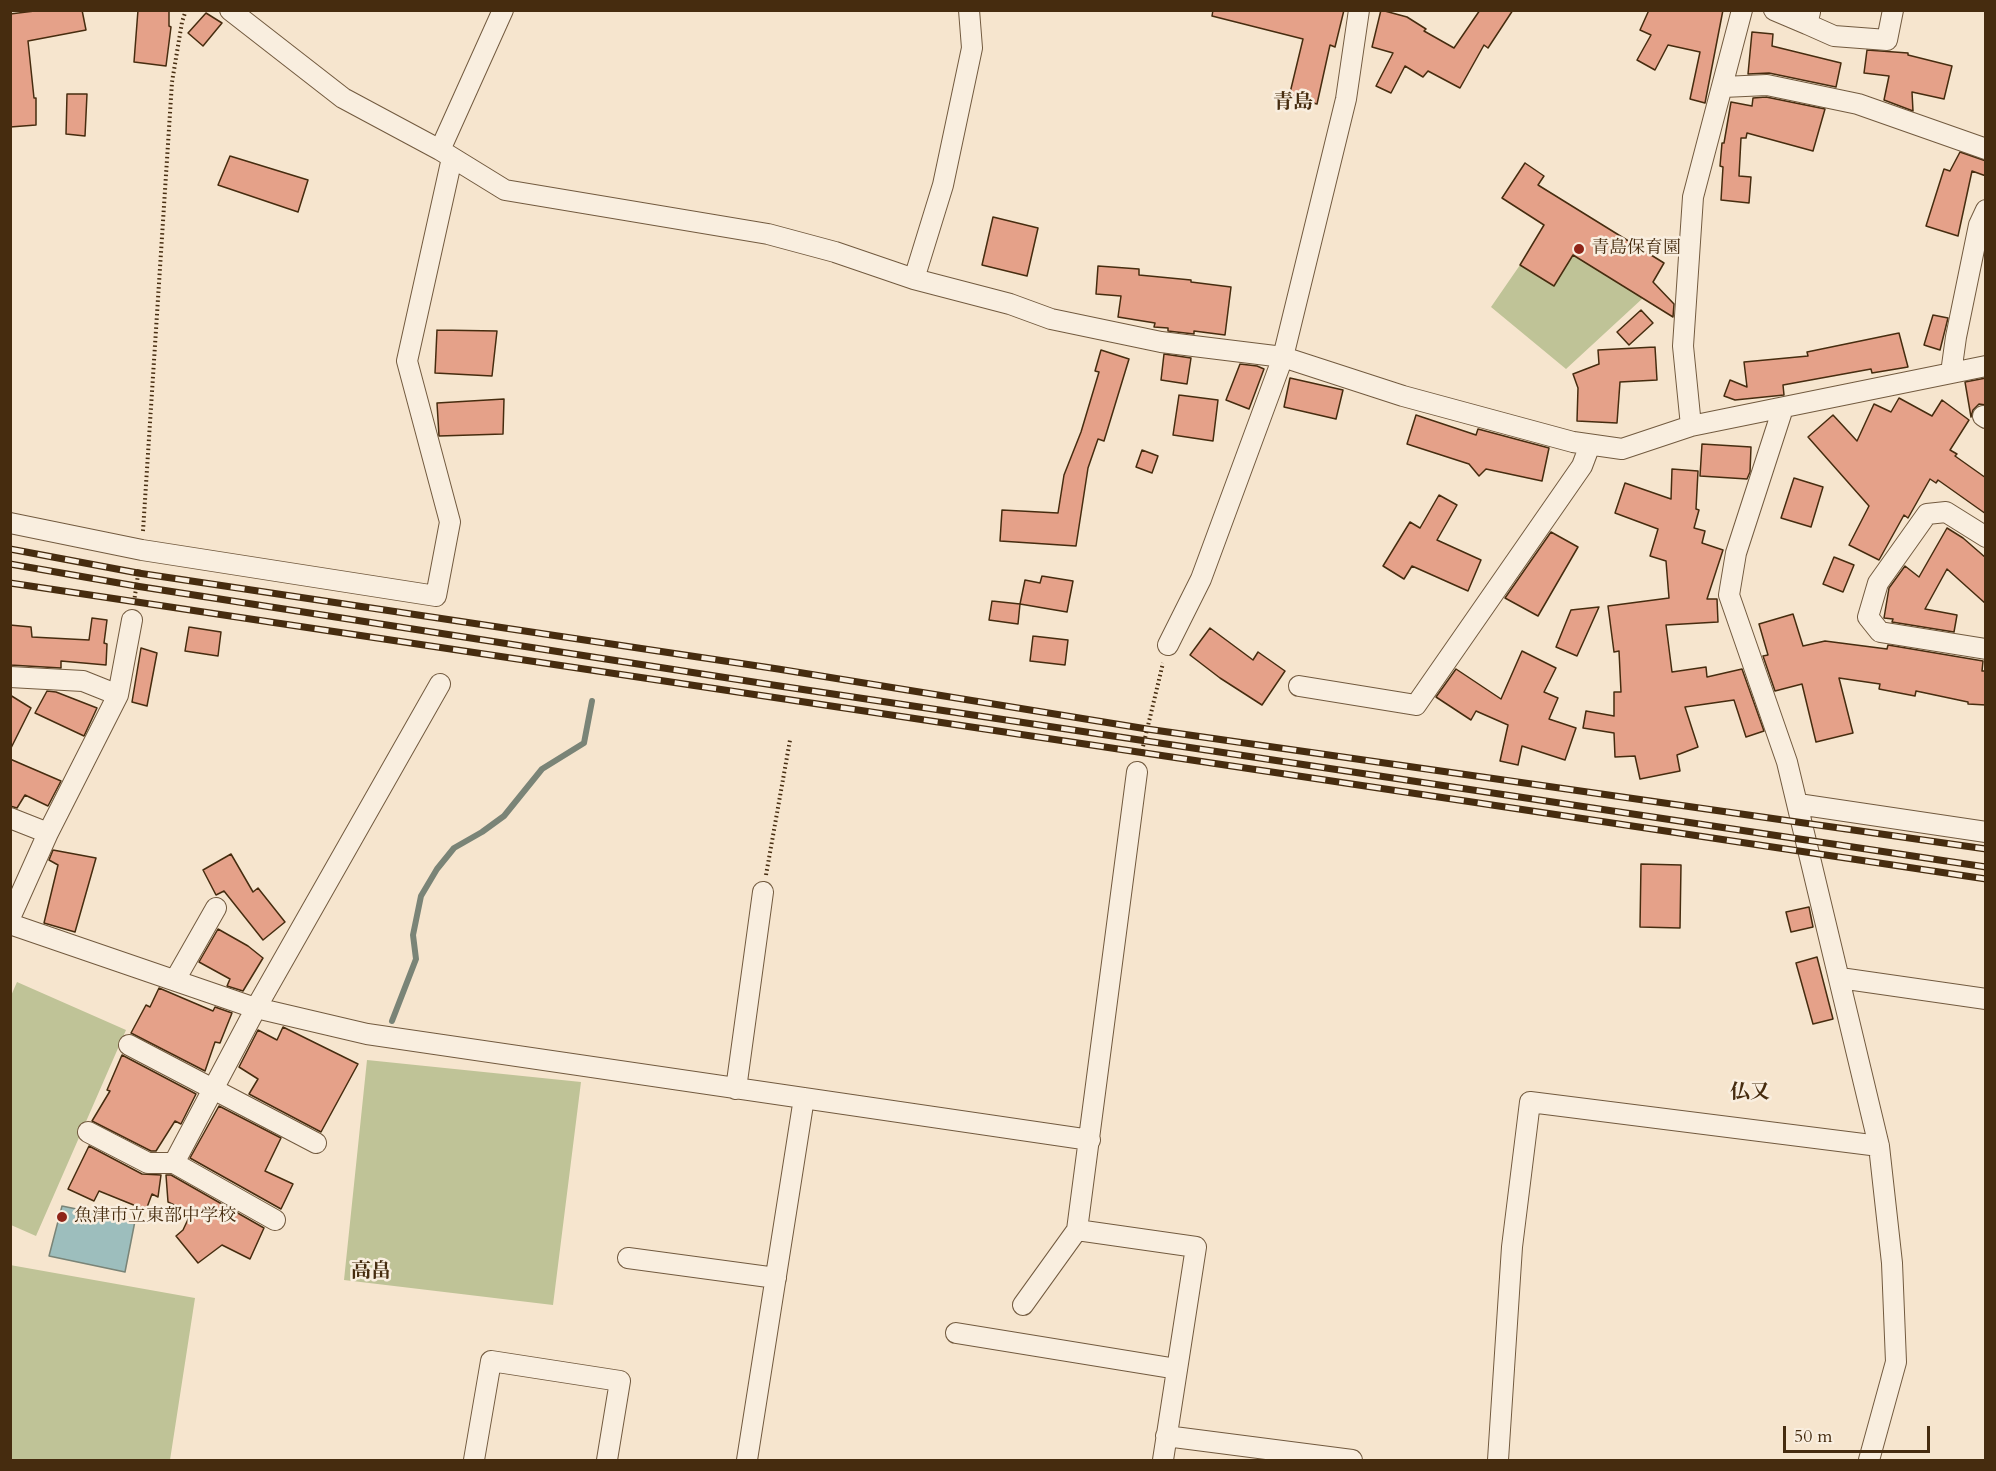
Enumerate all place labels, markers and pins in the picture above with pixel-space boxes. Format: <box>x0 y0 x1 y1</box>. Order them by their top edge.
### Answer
place label: 青島保育園 <box>1591 238 1681 260</box>
marker: 青島保育園 <box>1572 242 1586 256</box>
place label: 魚津市立東部中学校 <box>74 1206 236 1228</box>
marker: 魚津市立東部中学校 <box>55 1210 69 1224</box>

